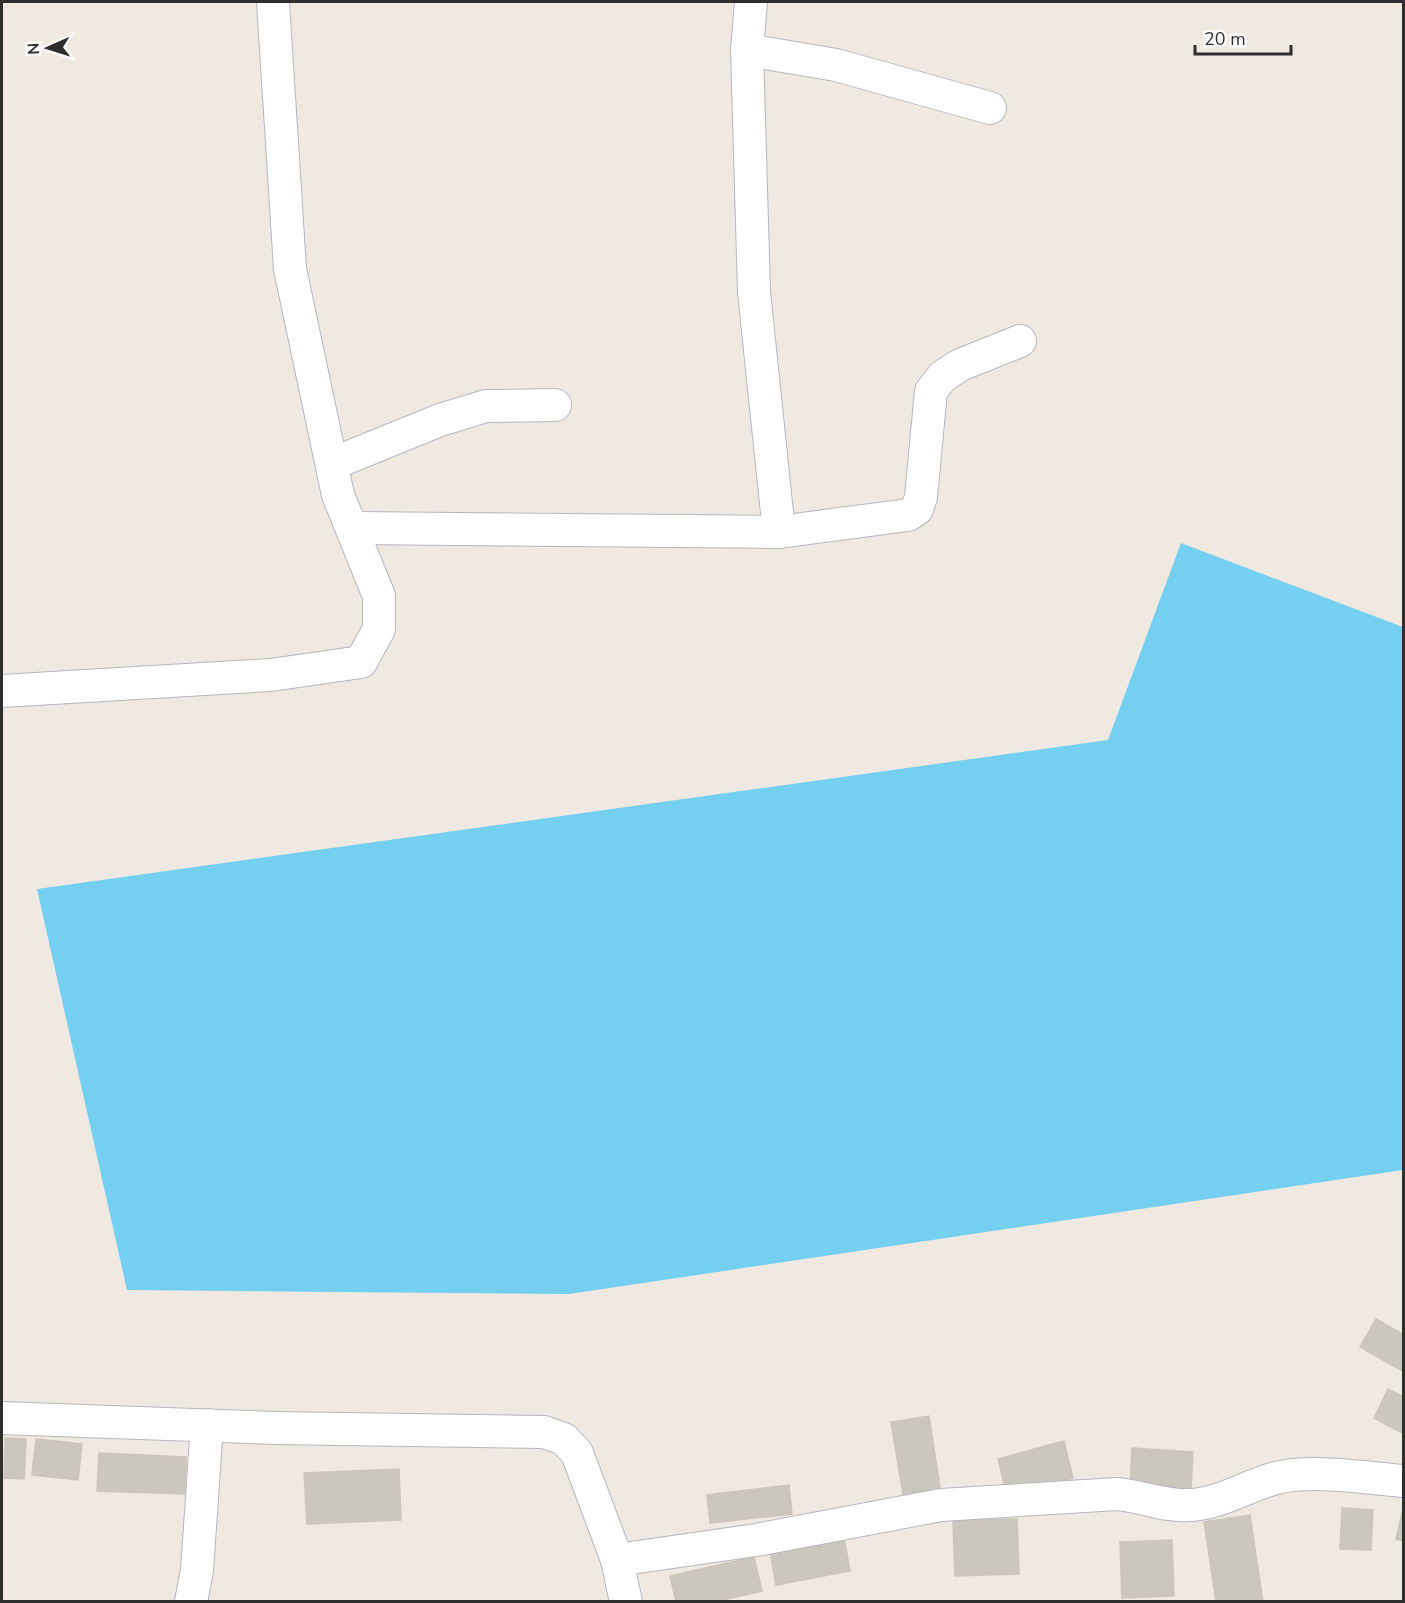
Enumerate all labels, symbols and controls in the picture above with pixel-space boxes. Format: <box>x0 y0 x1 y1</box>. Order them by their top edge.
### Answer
north arrow <box>18 18 78 78</box>
scale bar <box>1195 18 1291 56</box>
text: 20 m <box>1204 27 1246 51</box>
text: N <box>23 42 45 55</box>

